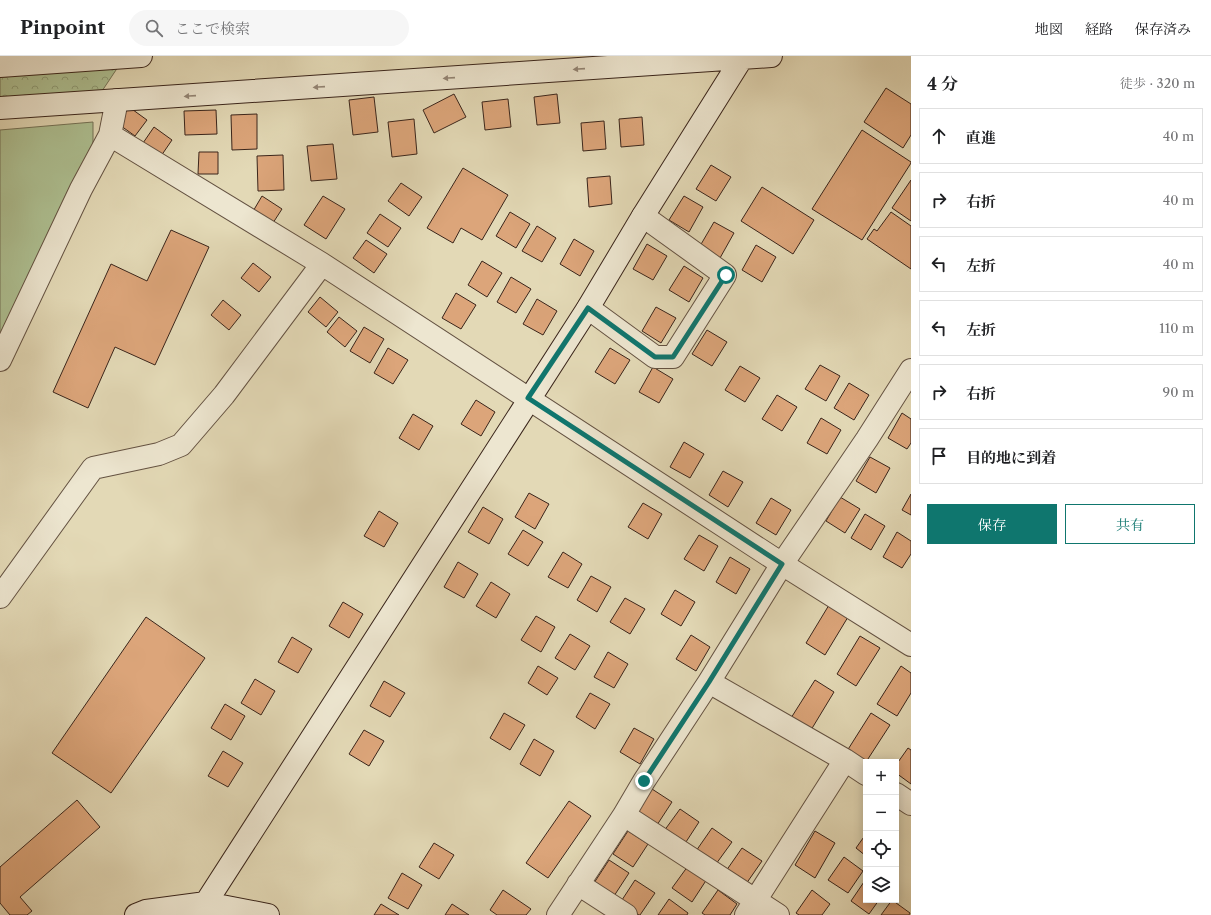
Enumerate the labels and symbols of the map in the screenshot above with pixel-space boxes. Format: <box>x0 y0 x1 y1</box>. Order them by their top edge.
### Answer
one-way arrow <box>573 65 585 72</box>
one-way arrow <box>443 74 455 81</box>
one-way arrow <box>313 83 325 90</box>
one-way arrow <box>184 92 196 99</box>
route start <box>717 266 735 284</box>
route end <box>635 772 653 790</box>

